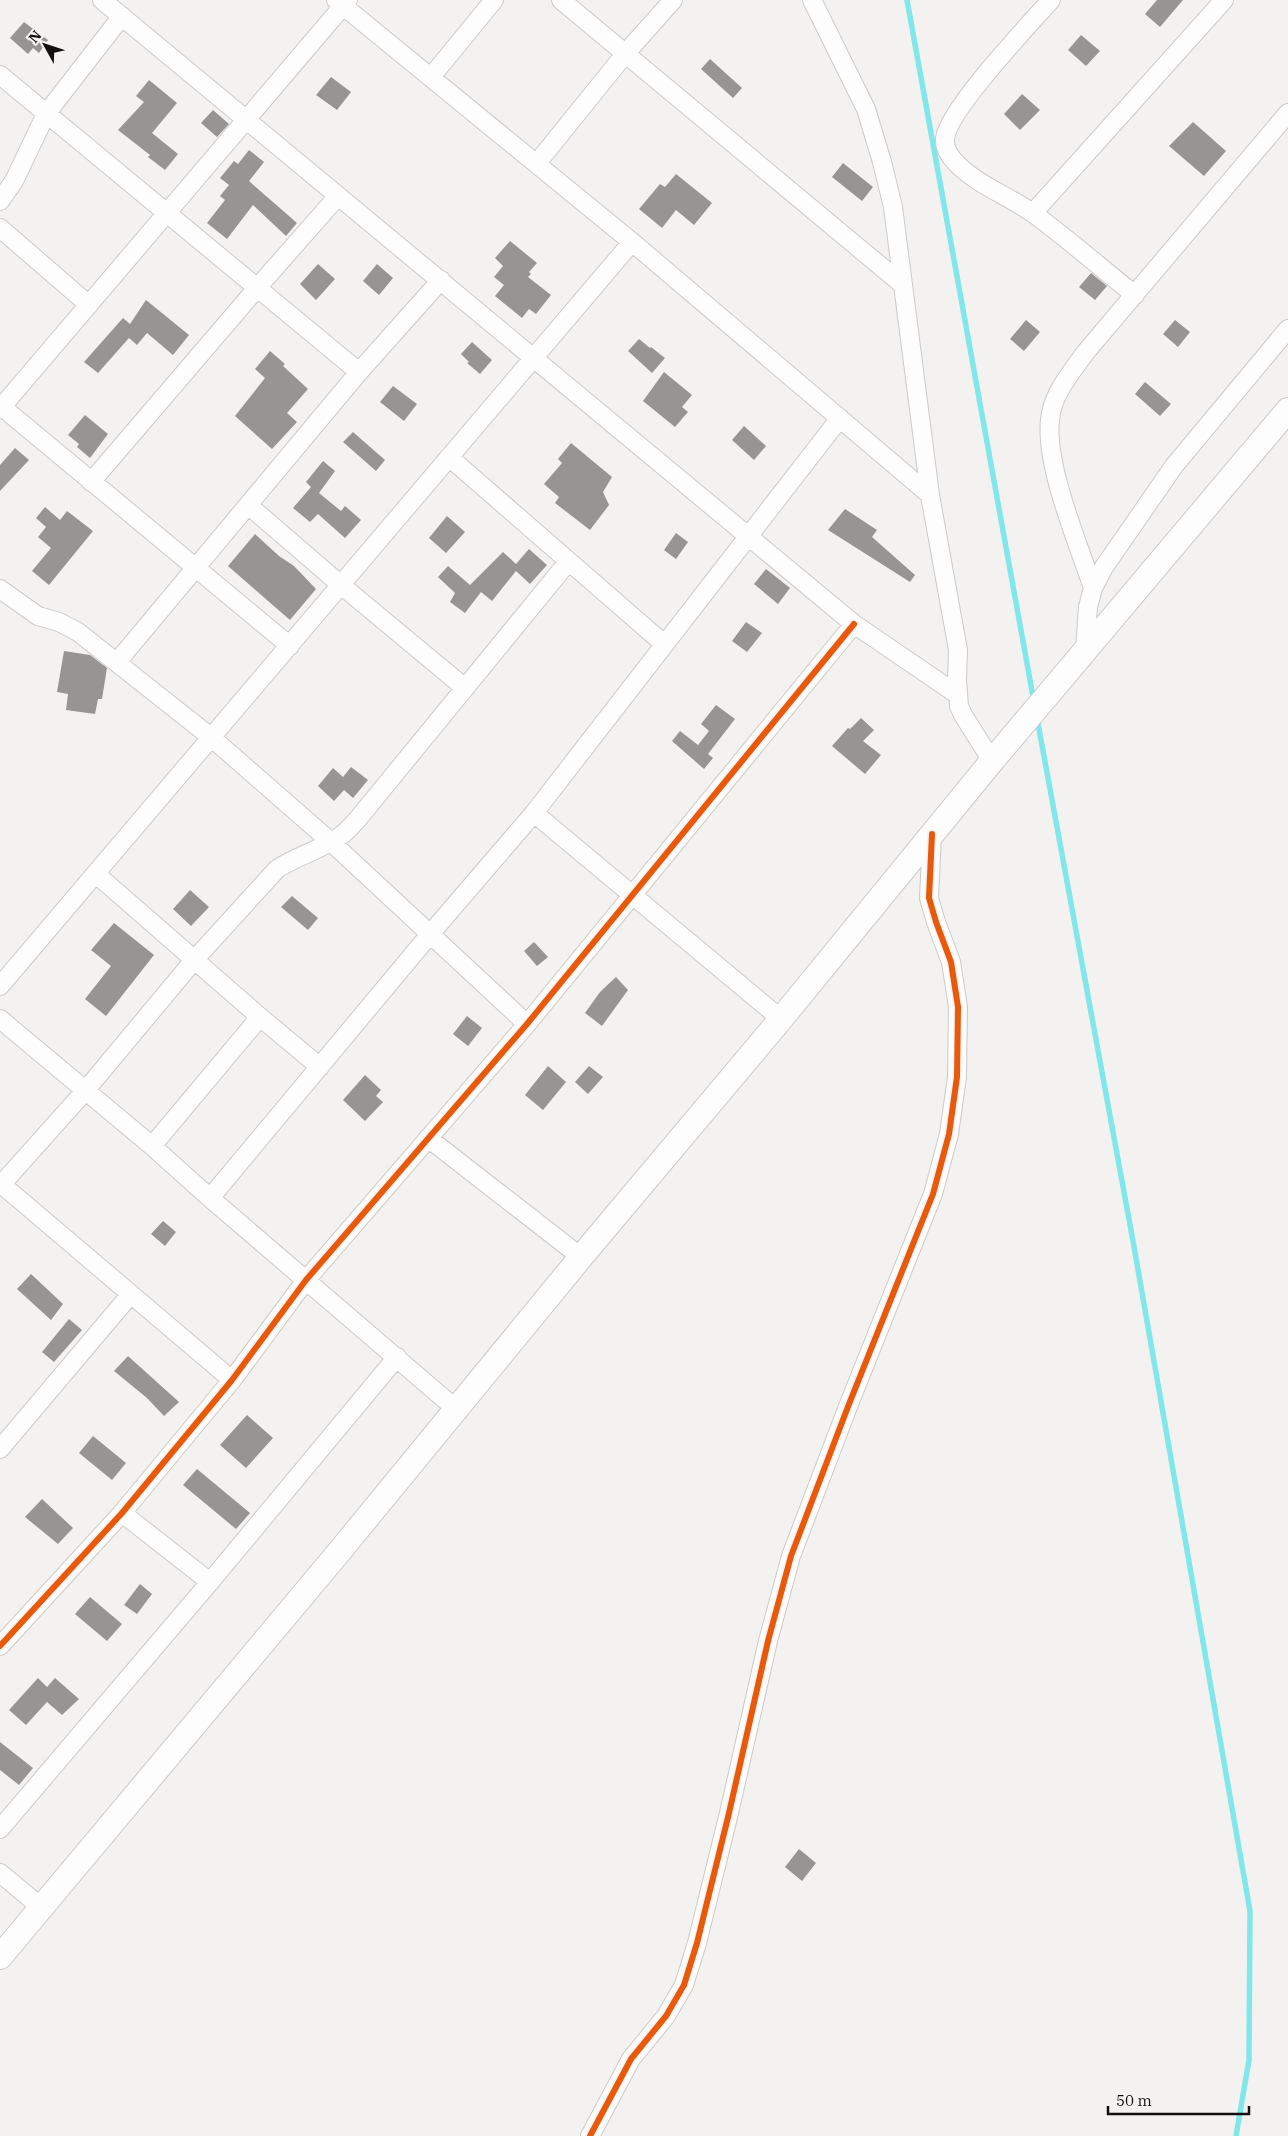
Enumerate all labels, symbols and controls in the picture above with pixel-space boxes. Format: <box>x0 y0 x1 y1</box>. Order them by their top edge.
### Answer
north arrow <box>20 20 70 70</box>
text: N <box>25 27 45 47</box>
scale bar <box>1108 2084 1249 2116</box>
text: 50 m <box>1116 2091 1152 2110</box>

